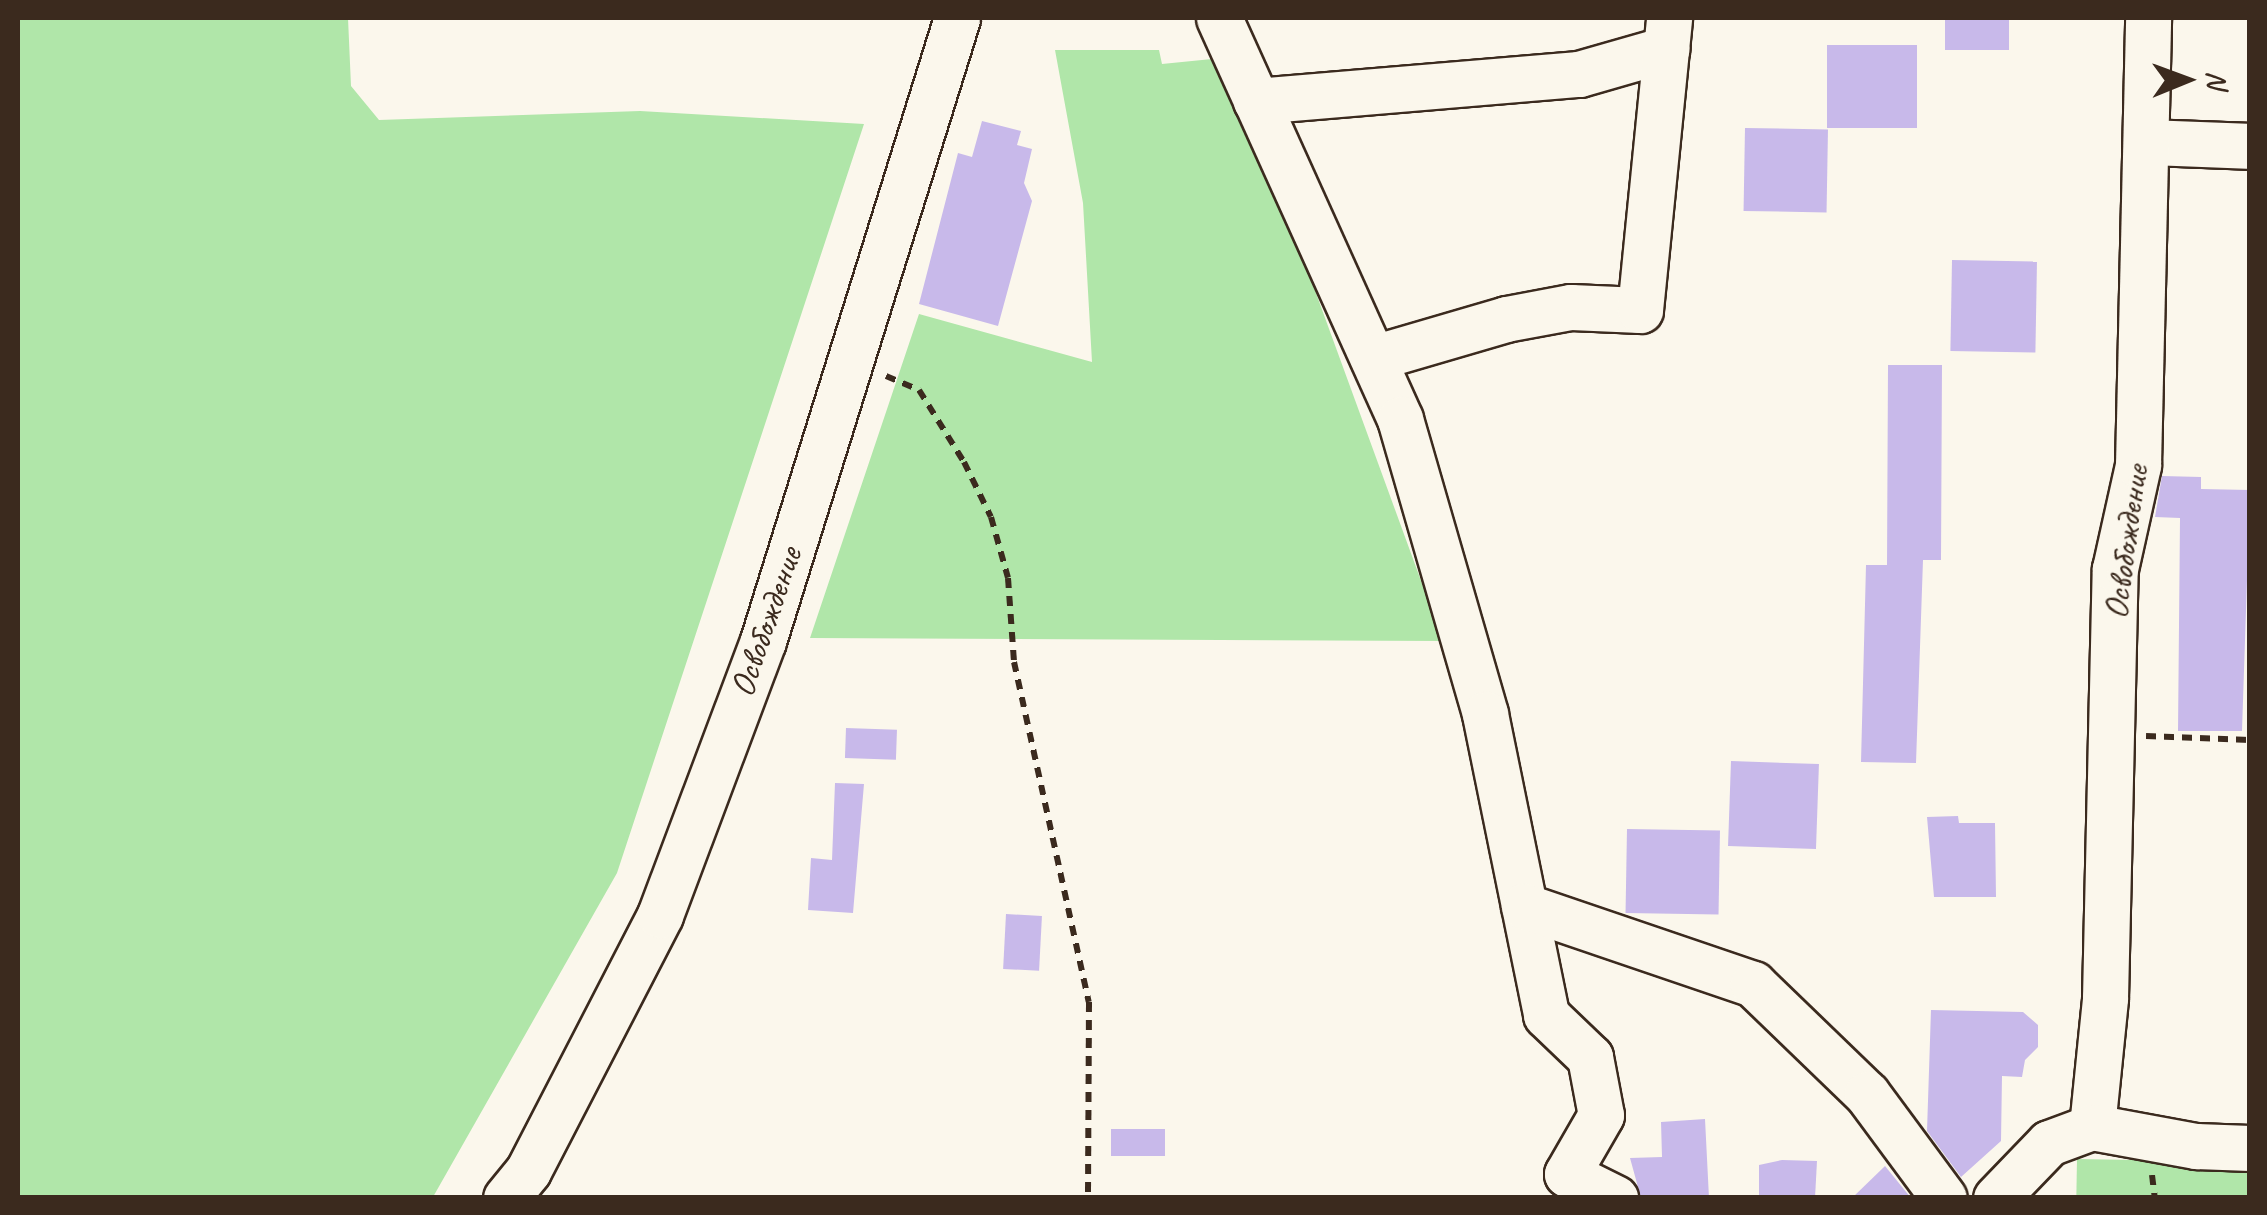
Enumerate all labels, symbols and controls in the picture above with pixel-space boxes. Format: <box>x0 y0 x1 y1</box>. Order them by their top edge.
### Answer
north arrow <box>2137 30 2237 130</box>
text: N <box>2200 70 2235 88</box>
street label: Освобождение <box>2094 462 2158 622</box>
street label: Освобождение <box>721 542 811 702</box>

